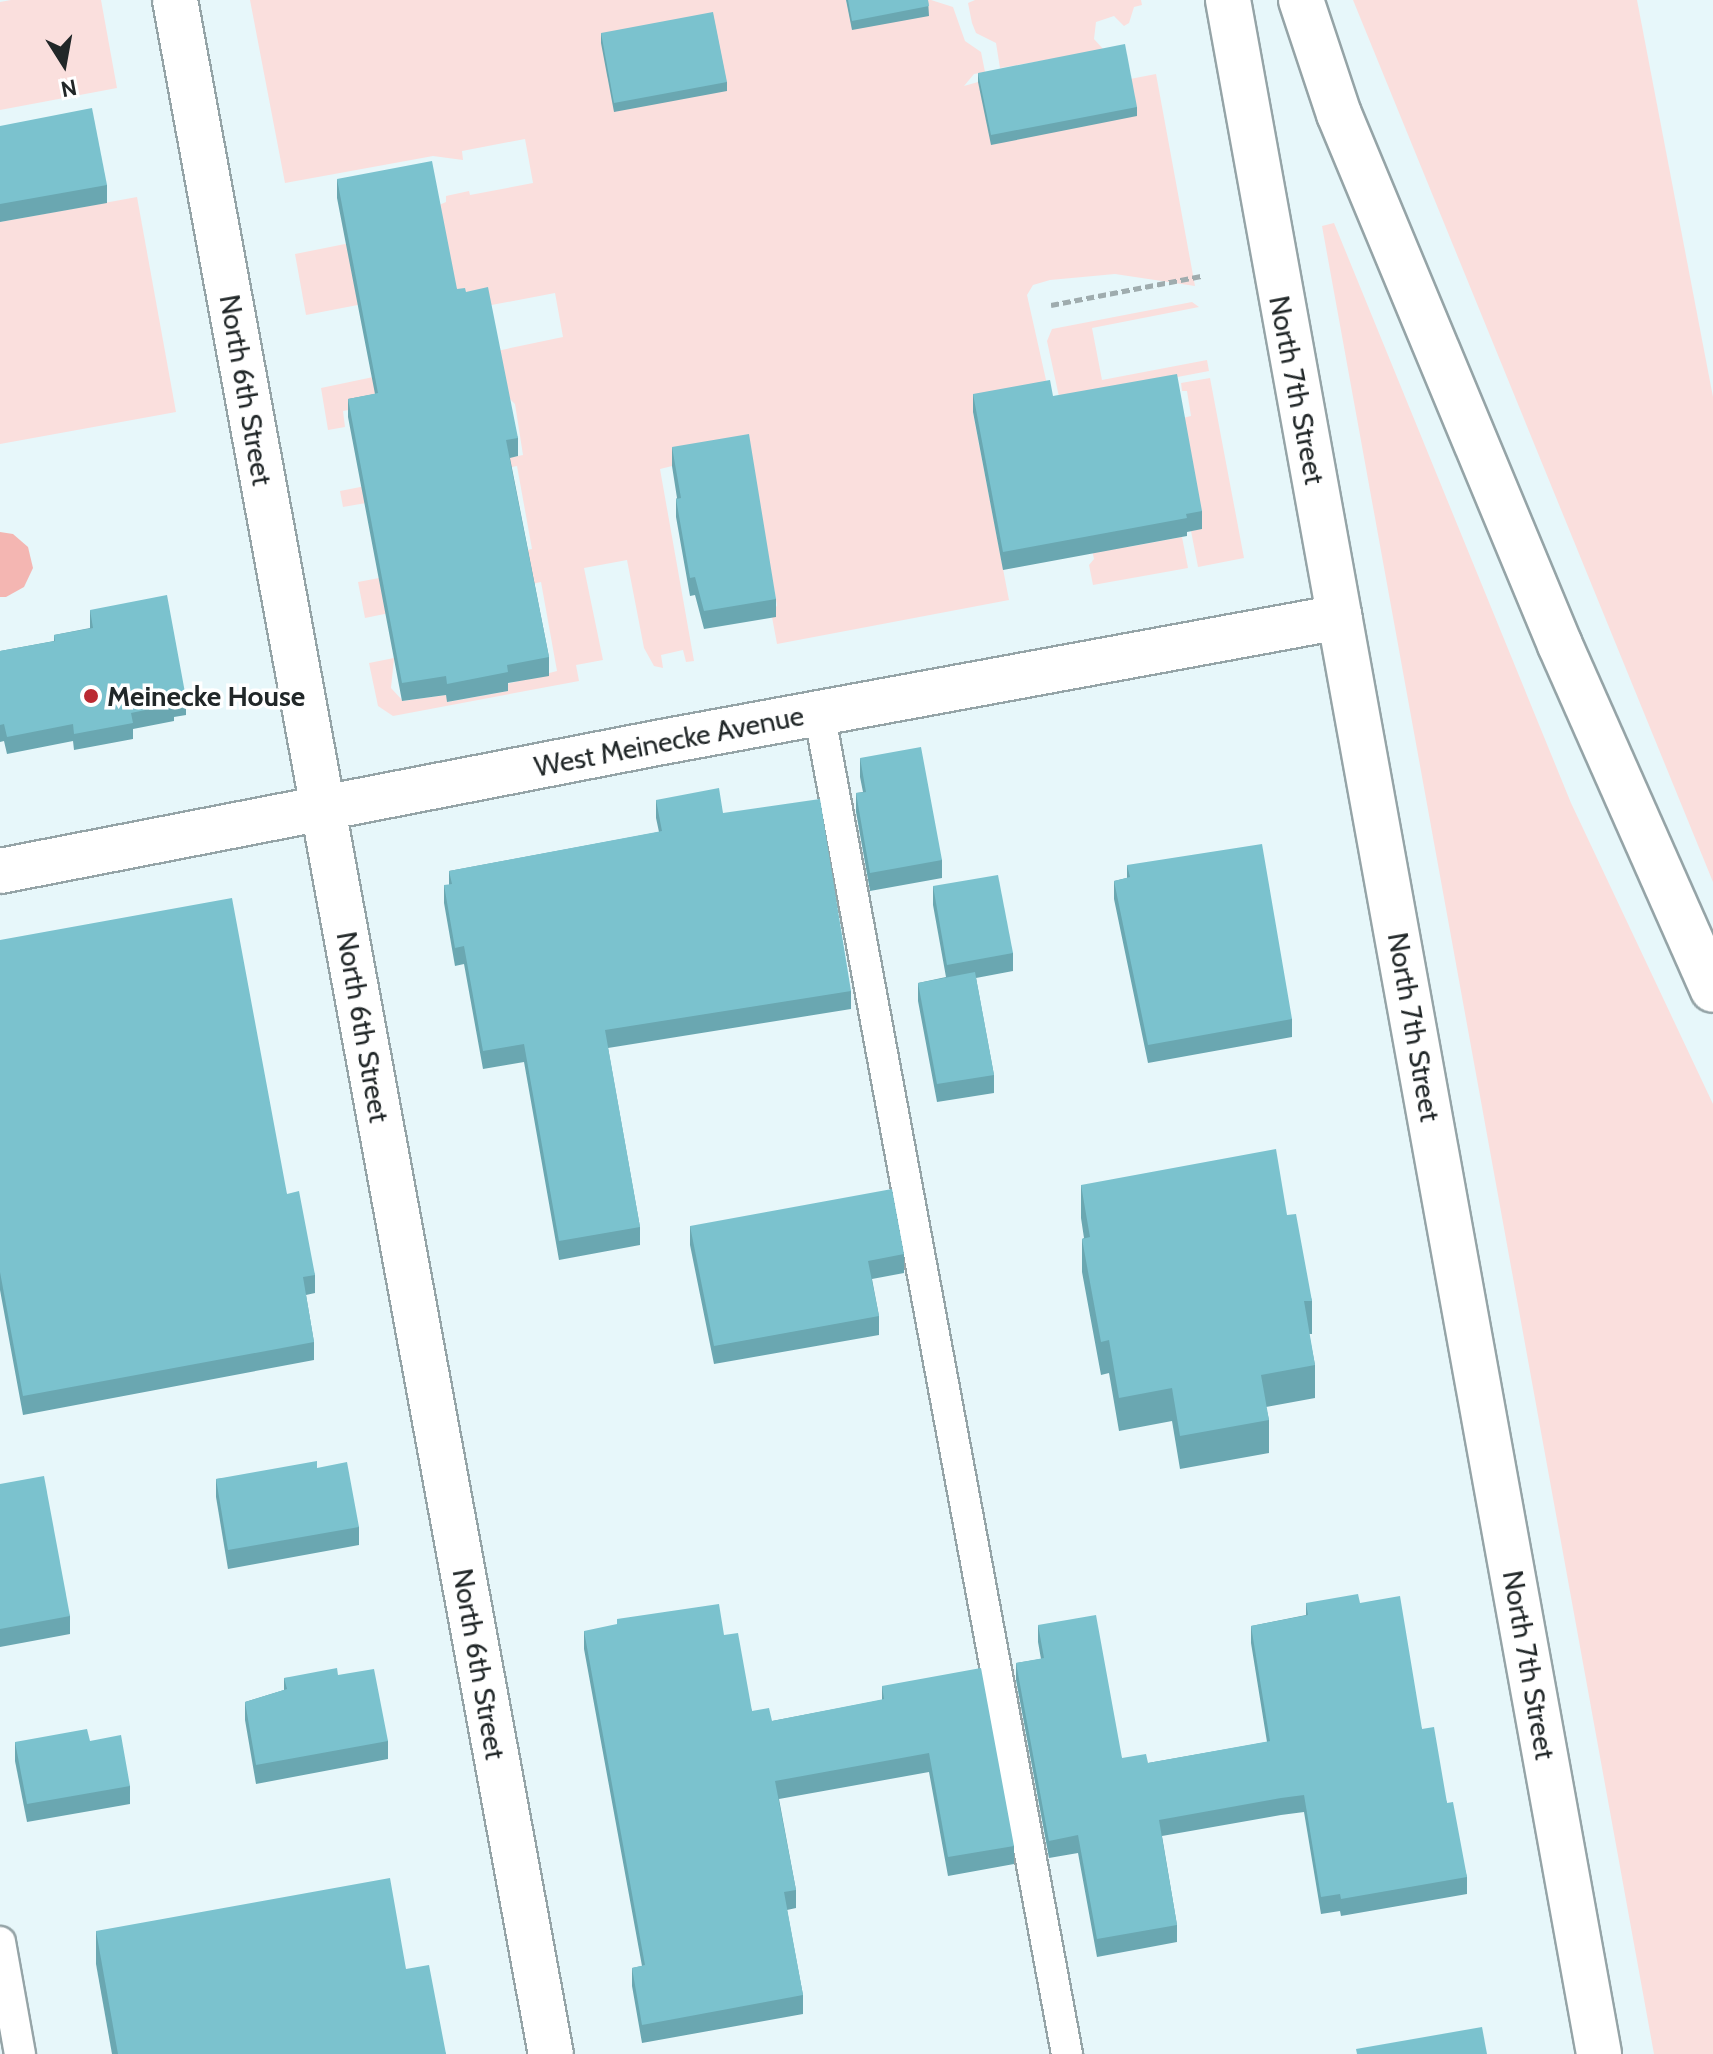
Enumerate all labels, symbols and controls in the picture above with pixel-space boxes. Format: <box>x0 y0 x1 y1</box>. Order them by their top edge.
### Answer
north arrow <box>24 24 104 104</box>
text: N <box>58 73 79 103</box>
street label: North 6th Street <box>213 292 279 488</box>
street label: North 7th Street <box>1262 293 1332 487</box>
place label: Meinecke House <box>107 679 305 713</box>
marker: Meinecke House <box>82 687 100 705</box>
street label: West Meinecke Avenue <box>531 698 807 784</box>
street label: North 6th Street <box>330 929 396 1125</box>
street label: North 7th Street <box>1381 930 1447 1124</box>
street label: North 6th Street <box>446 1566 512 1762</box>
street label: North 7th Street <box>1496 1568 1562 1762</box>

